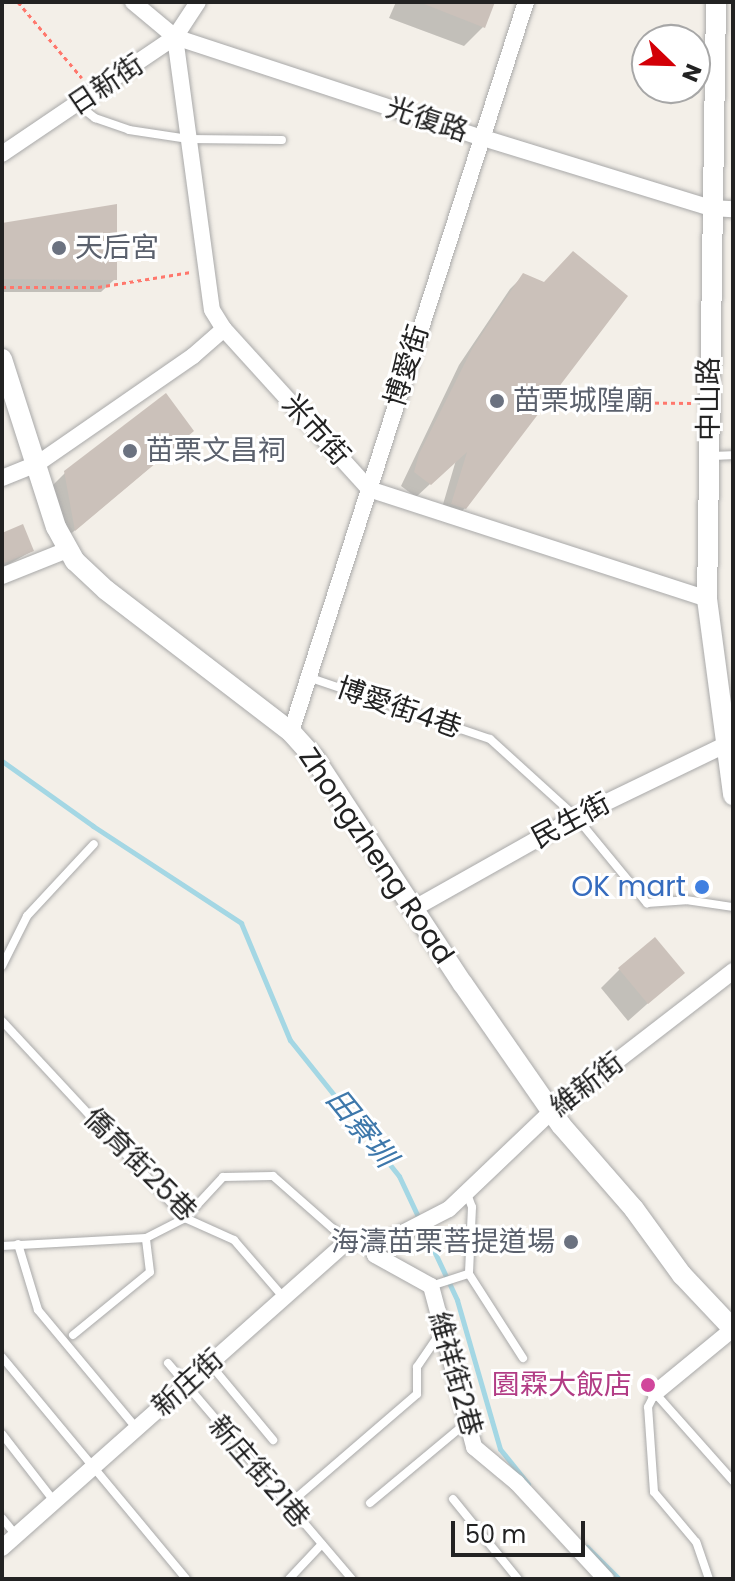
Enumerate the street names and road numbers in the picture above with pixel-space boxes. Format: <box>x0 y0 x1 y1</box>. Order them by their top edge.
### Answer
street label: 日新街 <box>62 48 150 122</box>
street label: 光復路 <box>382 91 472 149</box>
street label: 博愛街 <box>378 321 436 411</box>
street label: 中山路 <box>692 357 726 441</box>
street label: 米市街 <box>275 388 357 472</box>
street label: 博愛街4巷 <box>332 671 466 745</box>
street label: Zhongzheng Road <box>291 742 461 970</box>
street label: 民生街 <box>526 786 616 856</box>
street label: 維新街 <box>544 1046 630 1124</box>
street label: 僑育街25巷 <box>77 1102 203 1228</box>
street label: 維祥街2巷 <box>421 1308 489 1440</box>
street label: 新庄街 <box>146 1342 230 1424</box>
street label: 新庄街21巷 <box>201 1409 317 1535</box>

